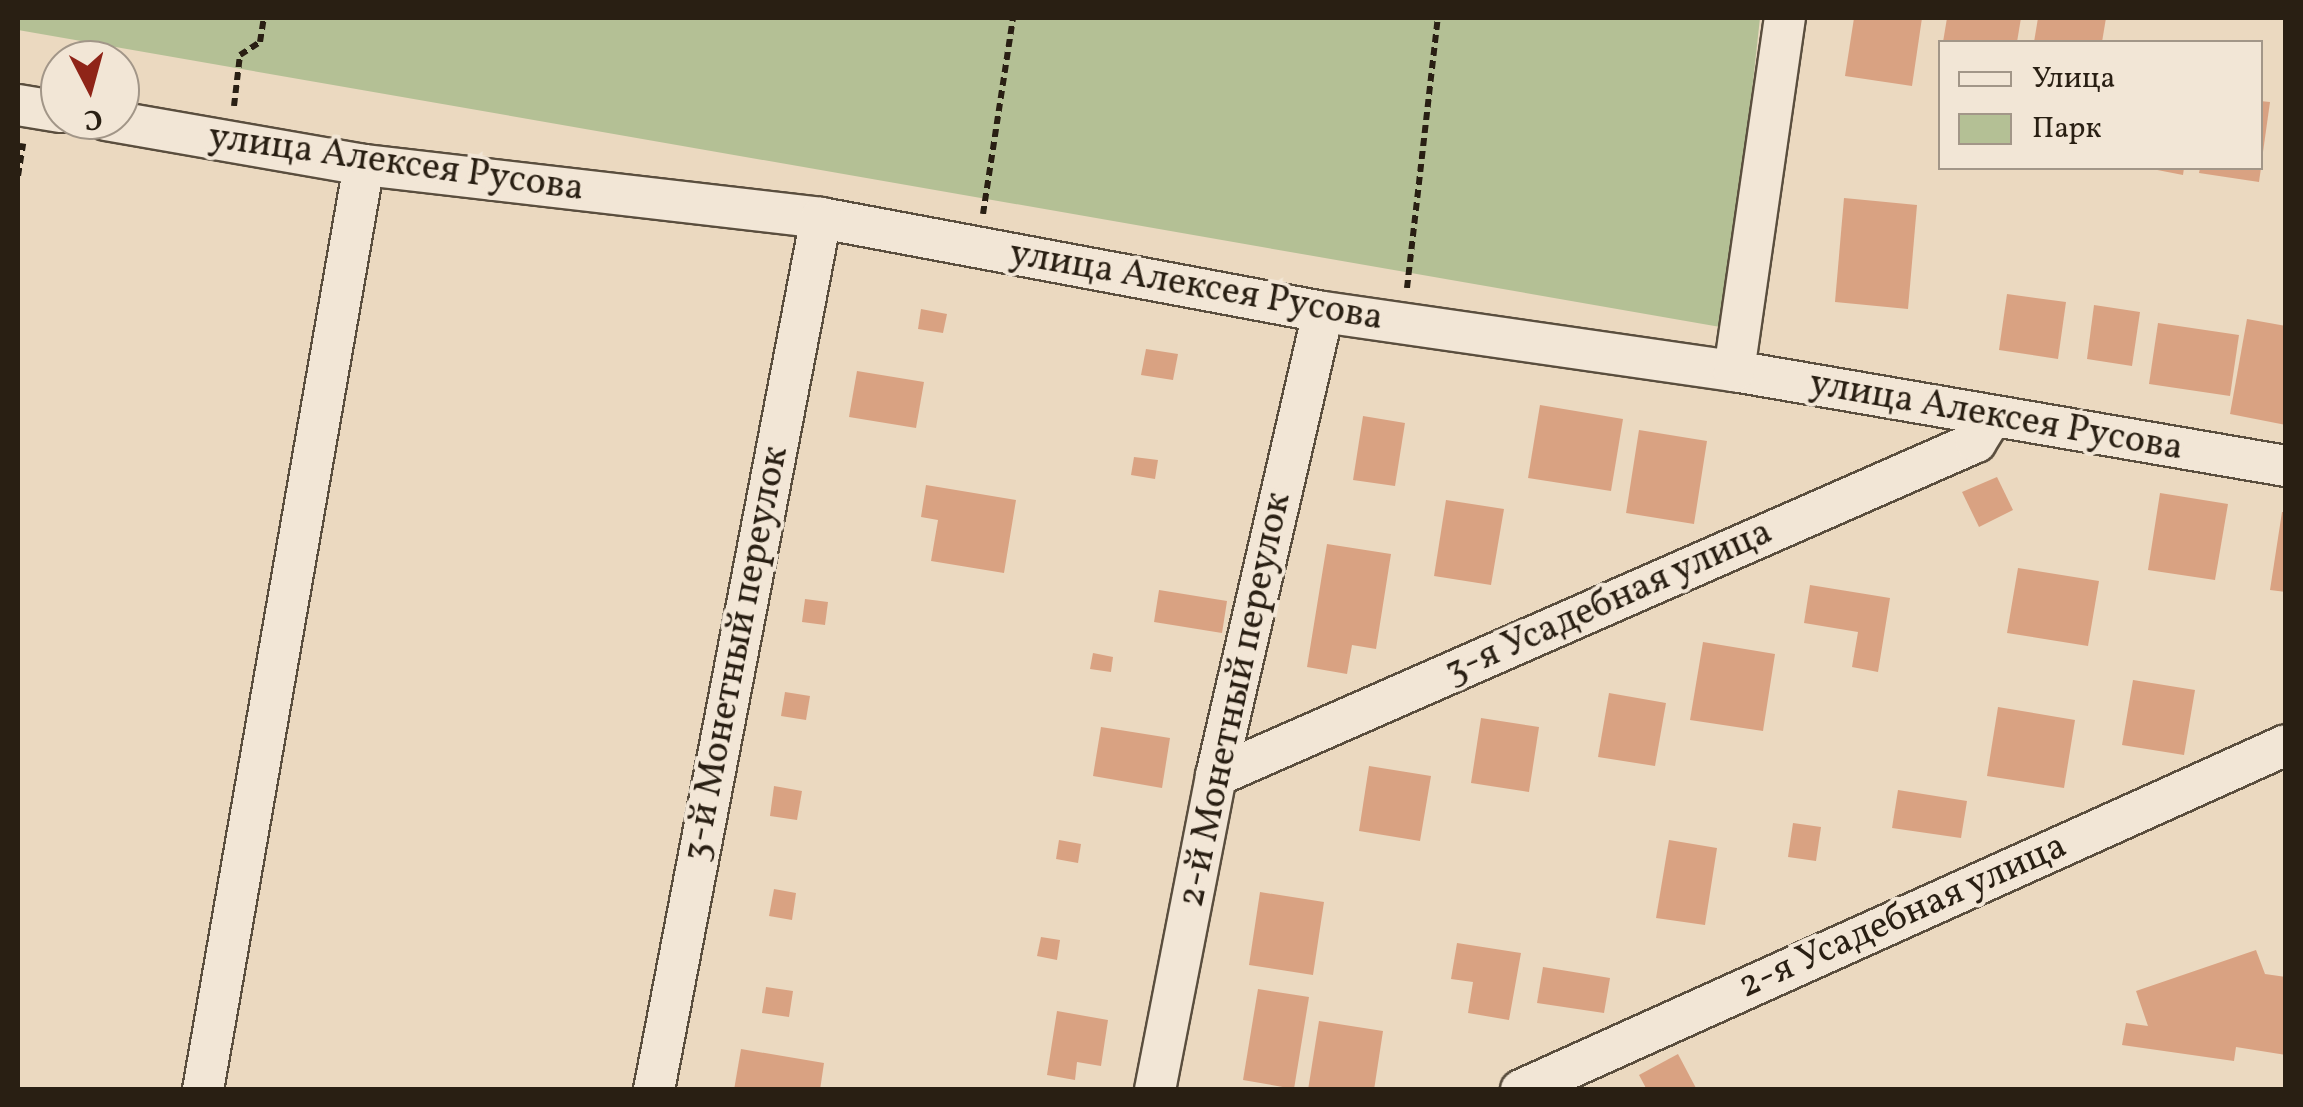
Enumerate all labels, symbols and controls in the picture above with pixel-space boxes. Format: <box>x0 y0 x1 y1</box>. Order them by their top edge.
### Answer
north arrow <box>40 40 140 140</box>
legend <box>1938 40 2263 170</box>
text: Улица <box>2032 58 2115 100</box>
text: С <box>82 98 104 139</box>
text: Парк <box>2032 108 2101 150</box>
street label: улица Алексея Русова <box>205 115 587 213</box>
street label: улица Алексея Русова <box>1006 232 1386 342</box>
street label: улица Алексея Русова <box>1806 362 2186 472</box>
street label: 3-й Монетный переулок <box>674 443 800 865</box>
street label: 2-й Монетный переулок <box>1170 488 1302 912</box>
street label: 3-я Усадебная улица <box>1438 510 1780 696</box>
street label: 2-я Усадебная улица <box>1731 824 2075 1010</box>

